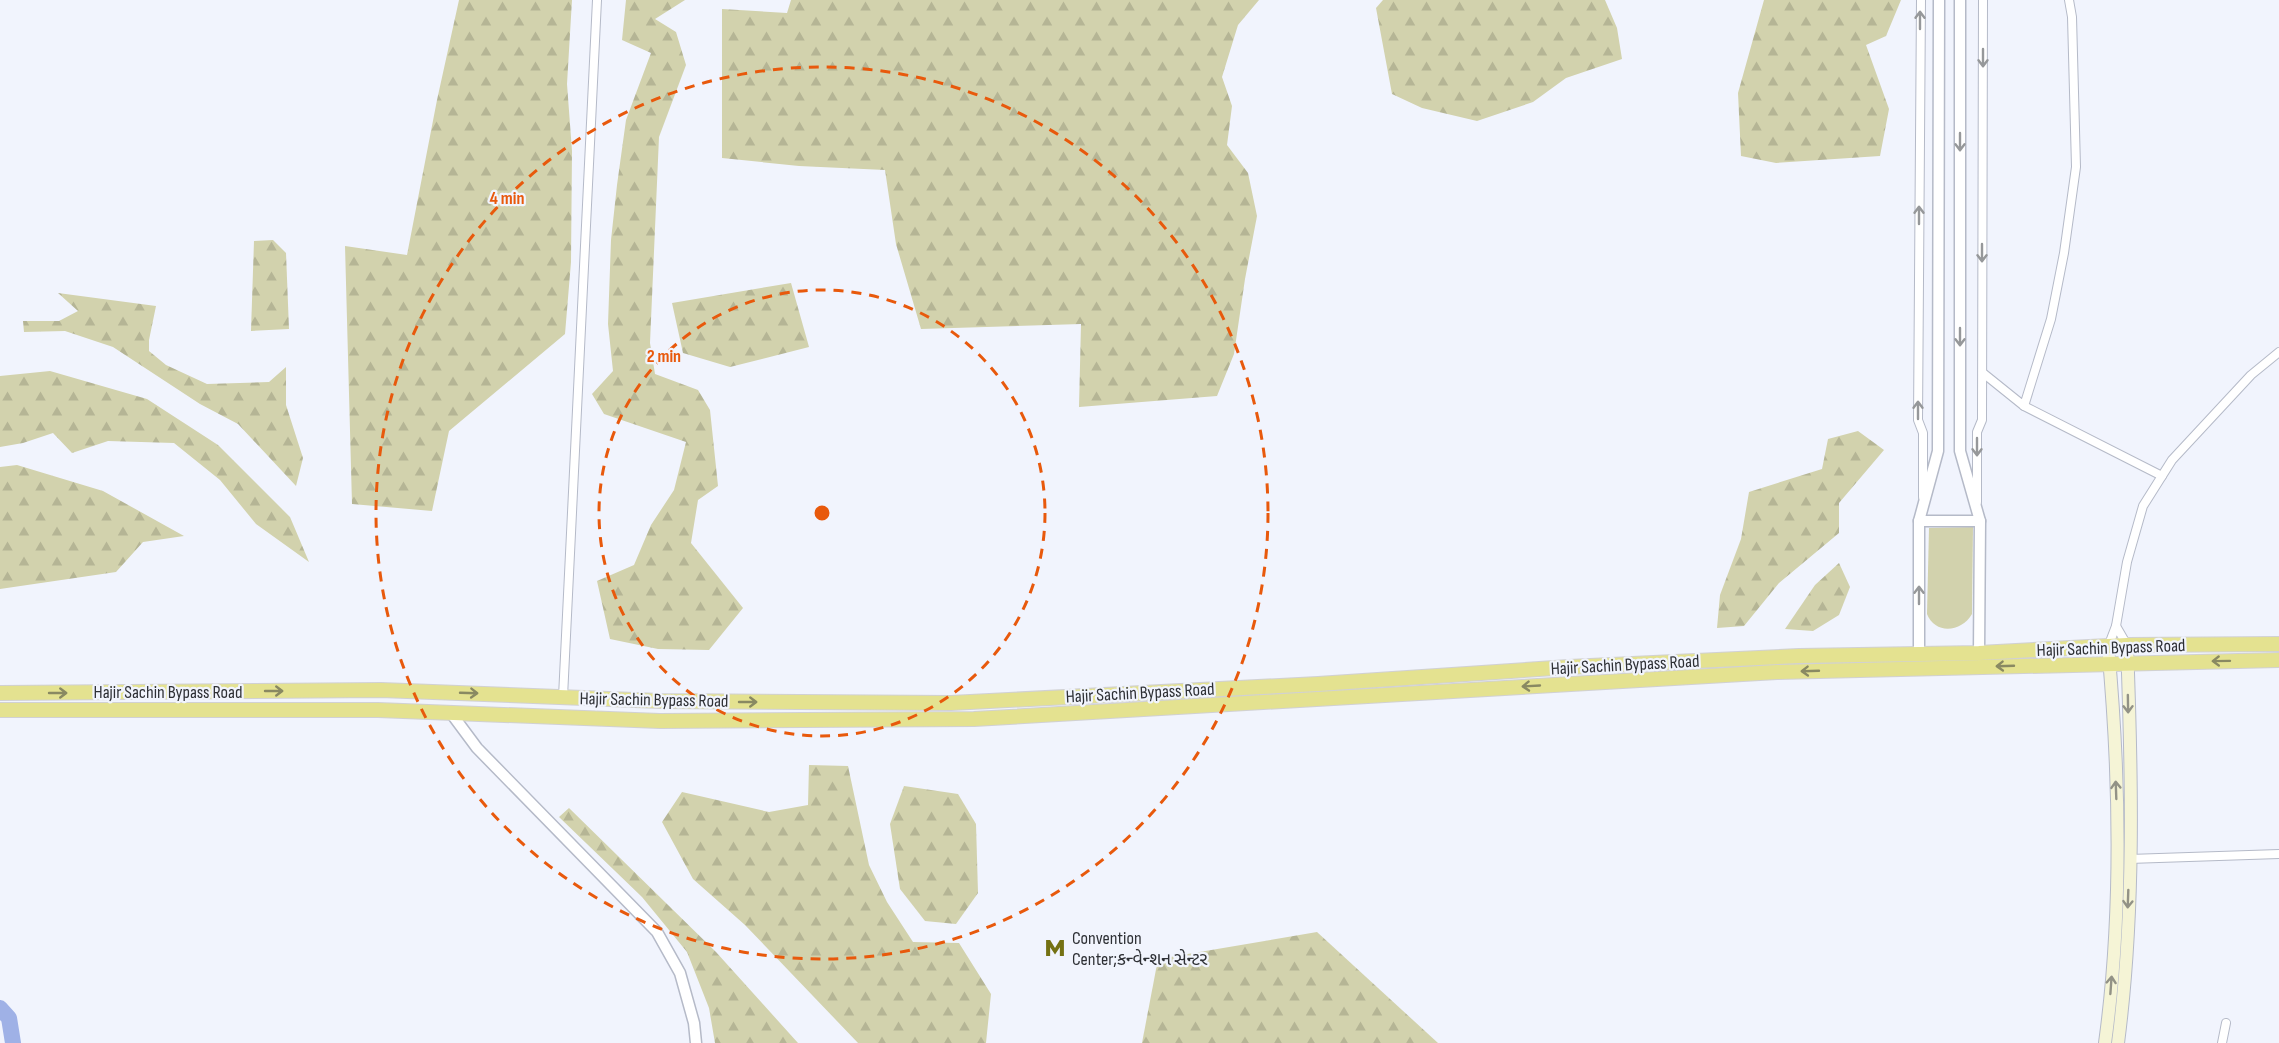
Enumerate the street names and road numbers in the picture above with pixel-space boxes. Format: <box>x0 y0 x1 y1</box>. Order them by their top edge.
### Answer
street label: Hajir Sachin Bypass Road <box>2036 635 2186 661</box>
street label: Hajir Sachin Bypass Road <box>1550 651 1700 679</box>
street label: Hajir Sachin Bypass Road <box>1065 679 1215 707</box>
street label: Hajir Sachin Bypass Road <box>94 682 242 703</box>
street label: Hajir Sachin Bypass Road <box>579 688 729 712</box>

